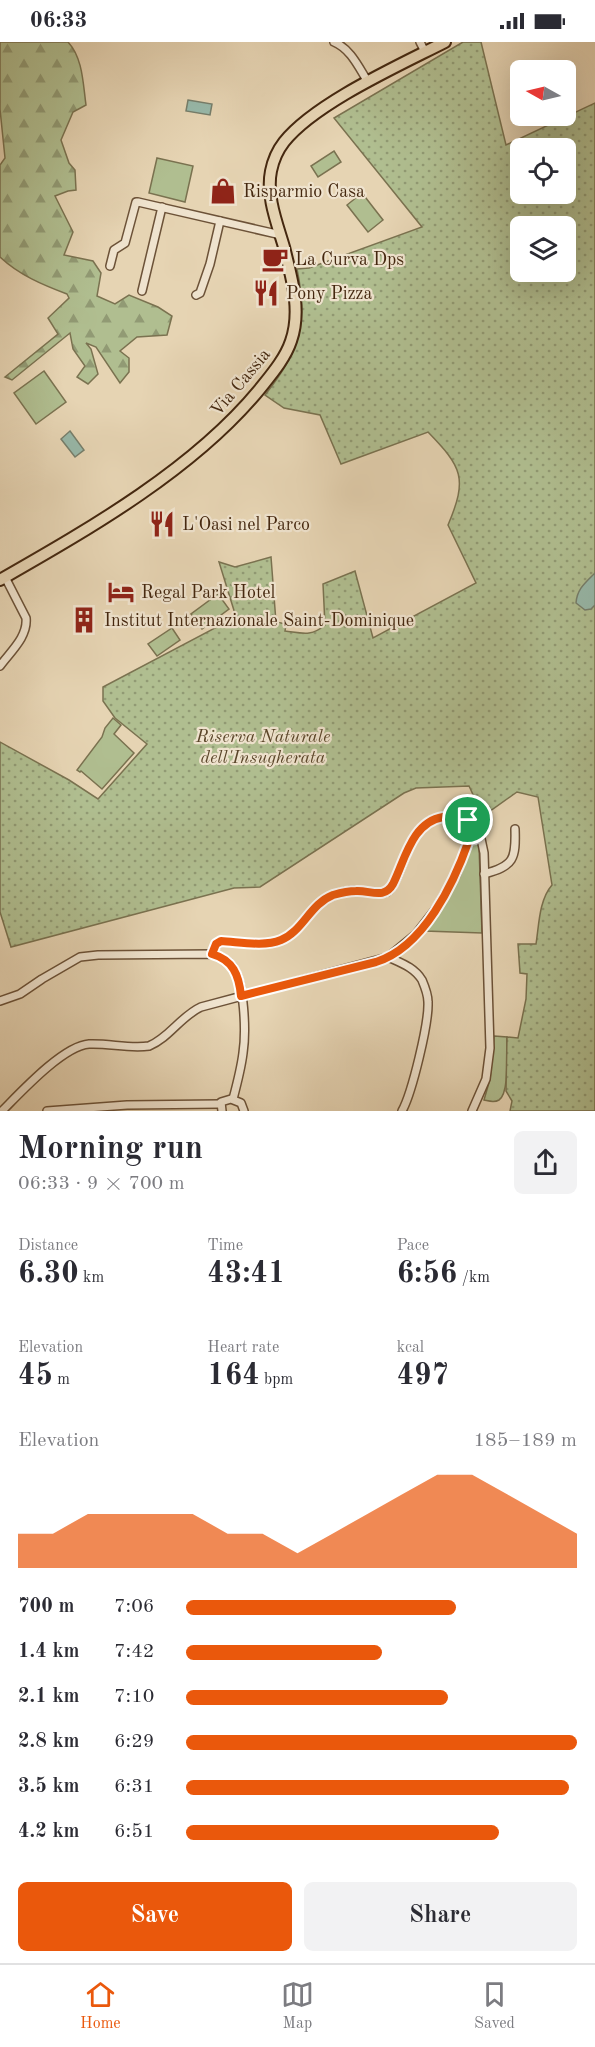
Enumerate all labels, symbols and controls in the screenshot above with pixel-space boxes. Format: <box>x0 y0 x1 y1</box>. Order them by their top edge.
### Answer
text: 06:33 <box>30 10 87 32</box>
north arrow <box>510 60 576 126</box>
map controls <box>510 60 576 282</box>
button: locate <box>510 138 576 204</box>
shop icon: Risparmio Casa <box>208 176 238 206</box>
place label: Risparmio Casa <box>243 183 365 201</box>
button: layers <box>510 216 576 282</box>
cafe icon: La Curva Dps <box>260 244 290 274</box>
place label: La Curva Dps <box>295 251 404 269</box>
restaurant icon: Pony Pizza <box>251 278 281 308</box>
place label: Pony Pizza <box>286 285 372 303</box>
street label: Via Cassia <box>207 345 274 420</box>
restaurant icon: L'Oasi nel Parco <box>147 509 177 539</box>
place label: L'Oasi nel Parco <box>182 516 310 534</box>
hotel icon: Regal Park Hotel <box>106 577 136 607</box>
place label: Regal Park Hotel <box>141 584 275 602</box>
building icon: Institut Internazionale Saint-Dominique <box>69 605 99 635</box>
place label: Institut Internazionale Saint-Dominique <box>104 612 414 630</box>
park label: Riserva Naturale dell'Insugherata <box>195 728 330 767</box>
pin <box>442 794 493 845</box>
icon: arrive <box>451 803 484 836</box>
button: share <box>514 1131 577 1194</box>
text: Morning run <box>18 1133 203 1166</box>
text: 06:33 · 9 × 700 m <box>18 1174 185 1194</box>
text: Distance <box>18 1238 78 1254</box>
text: Time <box>207 1238 243 1254</box>
text: Pace <box>397 1238 429 1254</box>
text: 6.30 <box>18 1259 79 1289</box>
text: 43:41 <box>207 1259 285 1289</box>
text: 6:56 <box>397 1259 457 1289</box>
text: km <box>79 1270 104 1286</box>
text: /km <box>457 1270 490 1286</box>
text: Elevation <box>18 1340 83 1356</box>
text: Heart rate <box>207 1340 279 1356</box>
text: kcal <box>397 1340 424 1356</box>
text: 45 <box>18 1361 53 1391</box>
text: 164 <box>207 1361 260 1391</box>
text: 497 <box>397 1361 449 1391</box>
text: m <box>53 1372 70 1388</box>
text: bpm <box>260 1372 293 1388</box>
text: Elevation <box>18 1431 99 1451</box>
text: 185–189 m <box>474 1431 577 1451</box>
text: 700 m <box>18 1597 74 1617</box>
text: 7:06 <box>114 1597 154 1617</box>
text: 1.4 km <box>18 1642 80 1662</box>
text: 7:42 <box>114 1642 154 1662</box>
text: 2.1 km <box>18 1687 80 1707</box>
text: 7:10 <box>114 1687 154 1707</box>
text: 2.8 km <box>18 1732 80 1752</box>
text: 6:29 <box>114 1732 154 1752</box>
text: 3.5 km <box>18 1777 80 1797</box>
text: 6:31 <box>114 1777 154 1797</box>
text: 4.2 km <box>18 1822 80 1842</box>
text: 6:51 <box>114 1822 154 1842</box>
button: Save <box>18 1882 292 1951</box>
button: Share <box>304 1882 577 1951</box>
tab: Home <box>80 1978 121 2034</box>
tab: Map <box>281 1978 314 2034</box>
tab: Saved <box>474 1978 515 2034</box>

